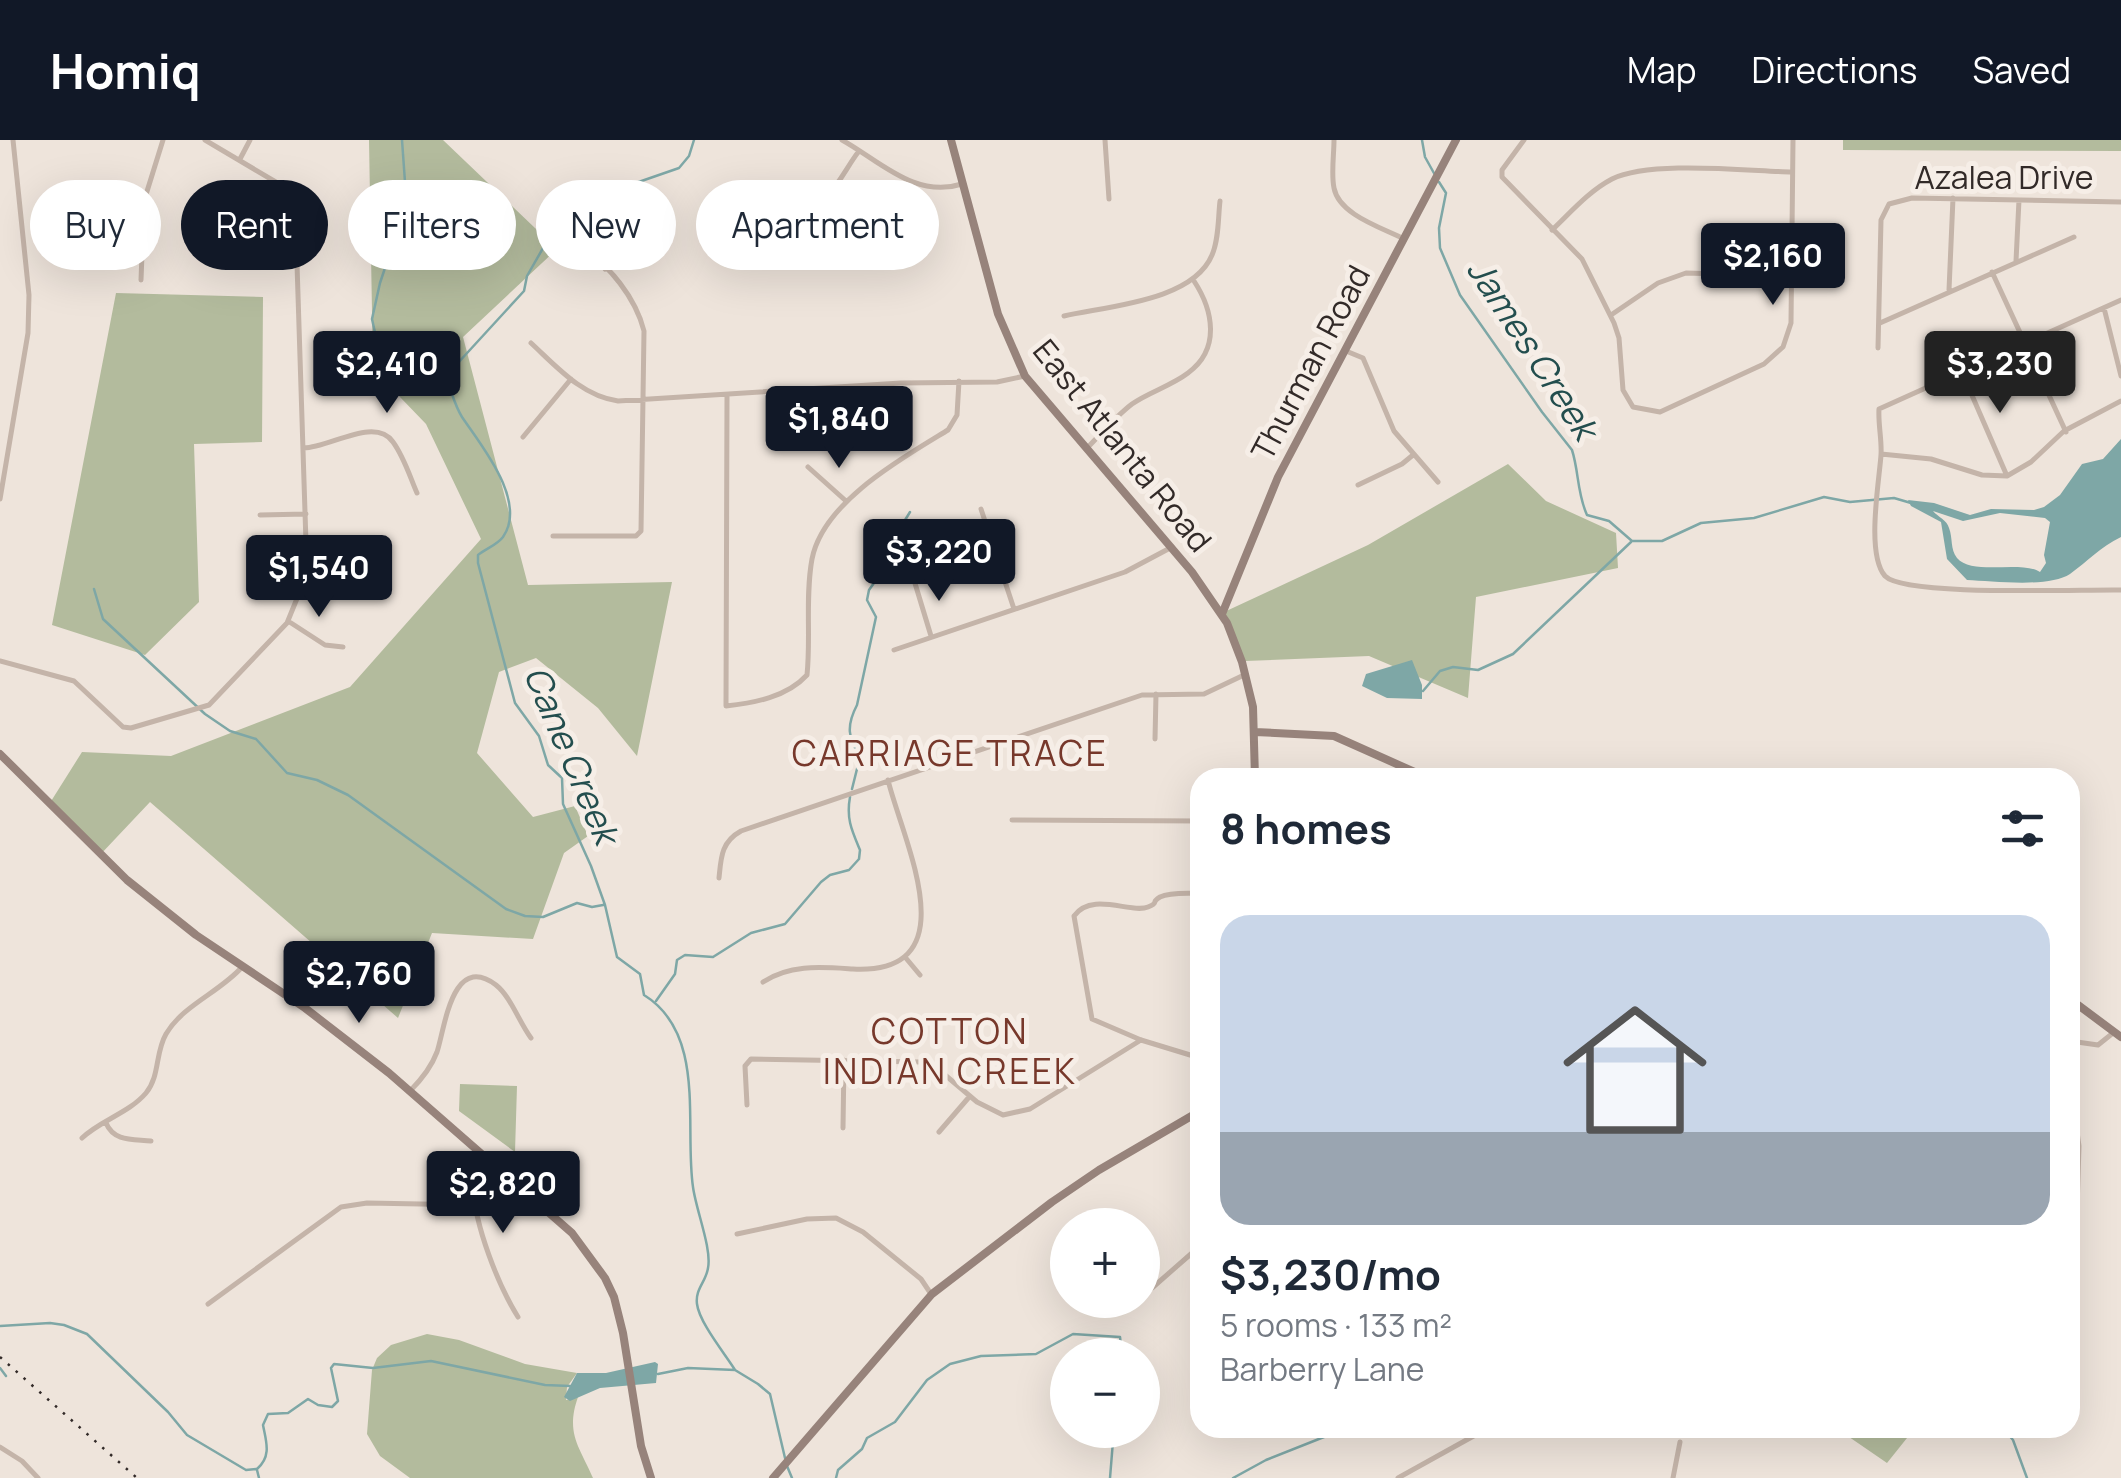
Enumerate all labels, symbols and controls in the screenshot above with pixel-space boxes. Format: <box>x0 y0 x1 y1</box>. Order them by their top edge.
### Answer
text: Homiq <box>50 38 201 103</box>
text: Map <box>1627 46 1697 94</box>
text: Directions <box>1752 46 1917 94</box>
text: Saved <box>1972 46 2071 94</box>
street label: Azalea Drive <box>1915 155 2093 199</box>
chip: Buy <box>30 180 161 270</box>
chip: Rent <box>181 180 328 270</box>
chip: Filters <box>348 180 516 270</box>
chip: New <box>536 180 676 270</box>
chip: Apartment <box>696 180 939 270</box>
pin: $2,160 <box>1692 223 1854 308</box>
text: $2,160 <box>1723 233 1823 277</box>
water label: James Creek <box>1456 249 1612 452</box>
street label: Thurman Road <box>1240 257 1380 468</box>
street label: East Atlanta Road <box>1023 330 1222 561</box>
pin: $2,410 <box>306 331 468 416</box>
pin: $3,230 <box>1919 331 2081 416</box>
text: $2,410 <box>335 341 439 385</box>
text: $3,230 <box>1946 341 2054 385</box>
pin: $1,840 <box>758 386 920 471</box>
text: $1,840 <box>788 396 890 440</box>
pin: $3,220 <box>858 519 1020 604</box>
text: $3,220 <box>885 529 993 573</box>
pin: $1,540 <box>238 535 400 620</box>
text: $1,540 <box>268 545 370 589</box>
water label: Cane Creek <box>513 659 633 855</box>
district label: CARRIAGE TRACE <box>792 729 1108 777</box>
text: 8 homes <box>1220 799 1392 857</box>
icon: filters <box>1995 801 2050 856</box>
pin: $2,760 <box>278 941 440 1026</box>
text: $2,760 <box>306 951 412 995</box>
icon: home <box>1545 980 1725 1160</box>
district label: COTTON INDIAN CREEK <box>823 1007 1077 1095</box>
pin: $2,820 <box>422 1151 584 1236</box>
text: $2,820 <box>449 1161 557 1205</box>
map controls <box>1050 1208 1160 1448</box>
button: + <box>1050 1208 1160 1318</box>
text: $3,230/mo <box>1220 1245 1441 1303</box>
text: 5 rooms · 133 m² <box>1220 1303 1452 1347</box>
button: − <box>1050 1338 1160 1448</box>
text: Barberry Lane <box>1220 1347 1424 1391</box>

